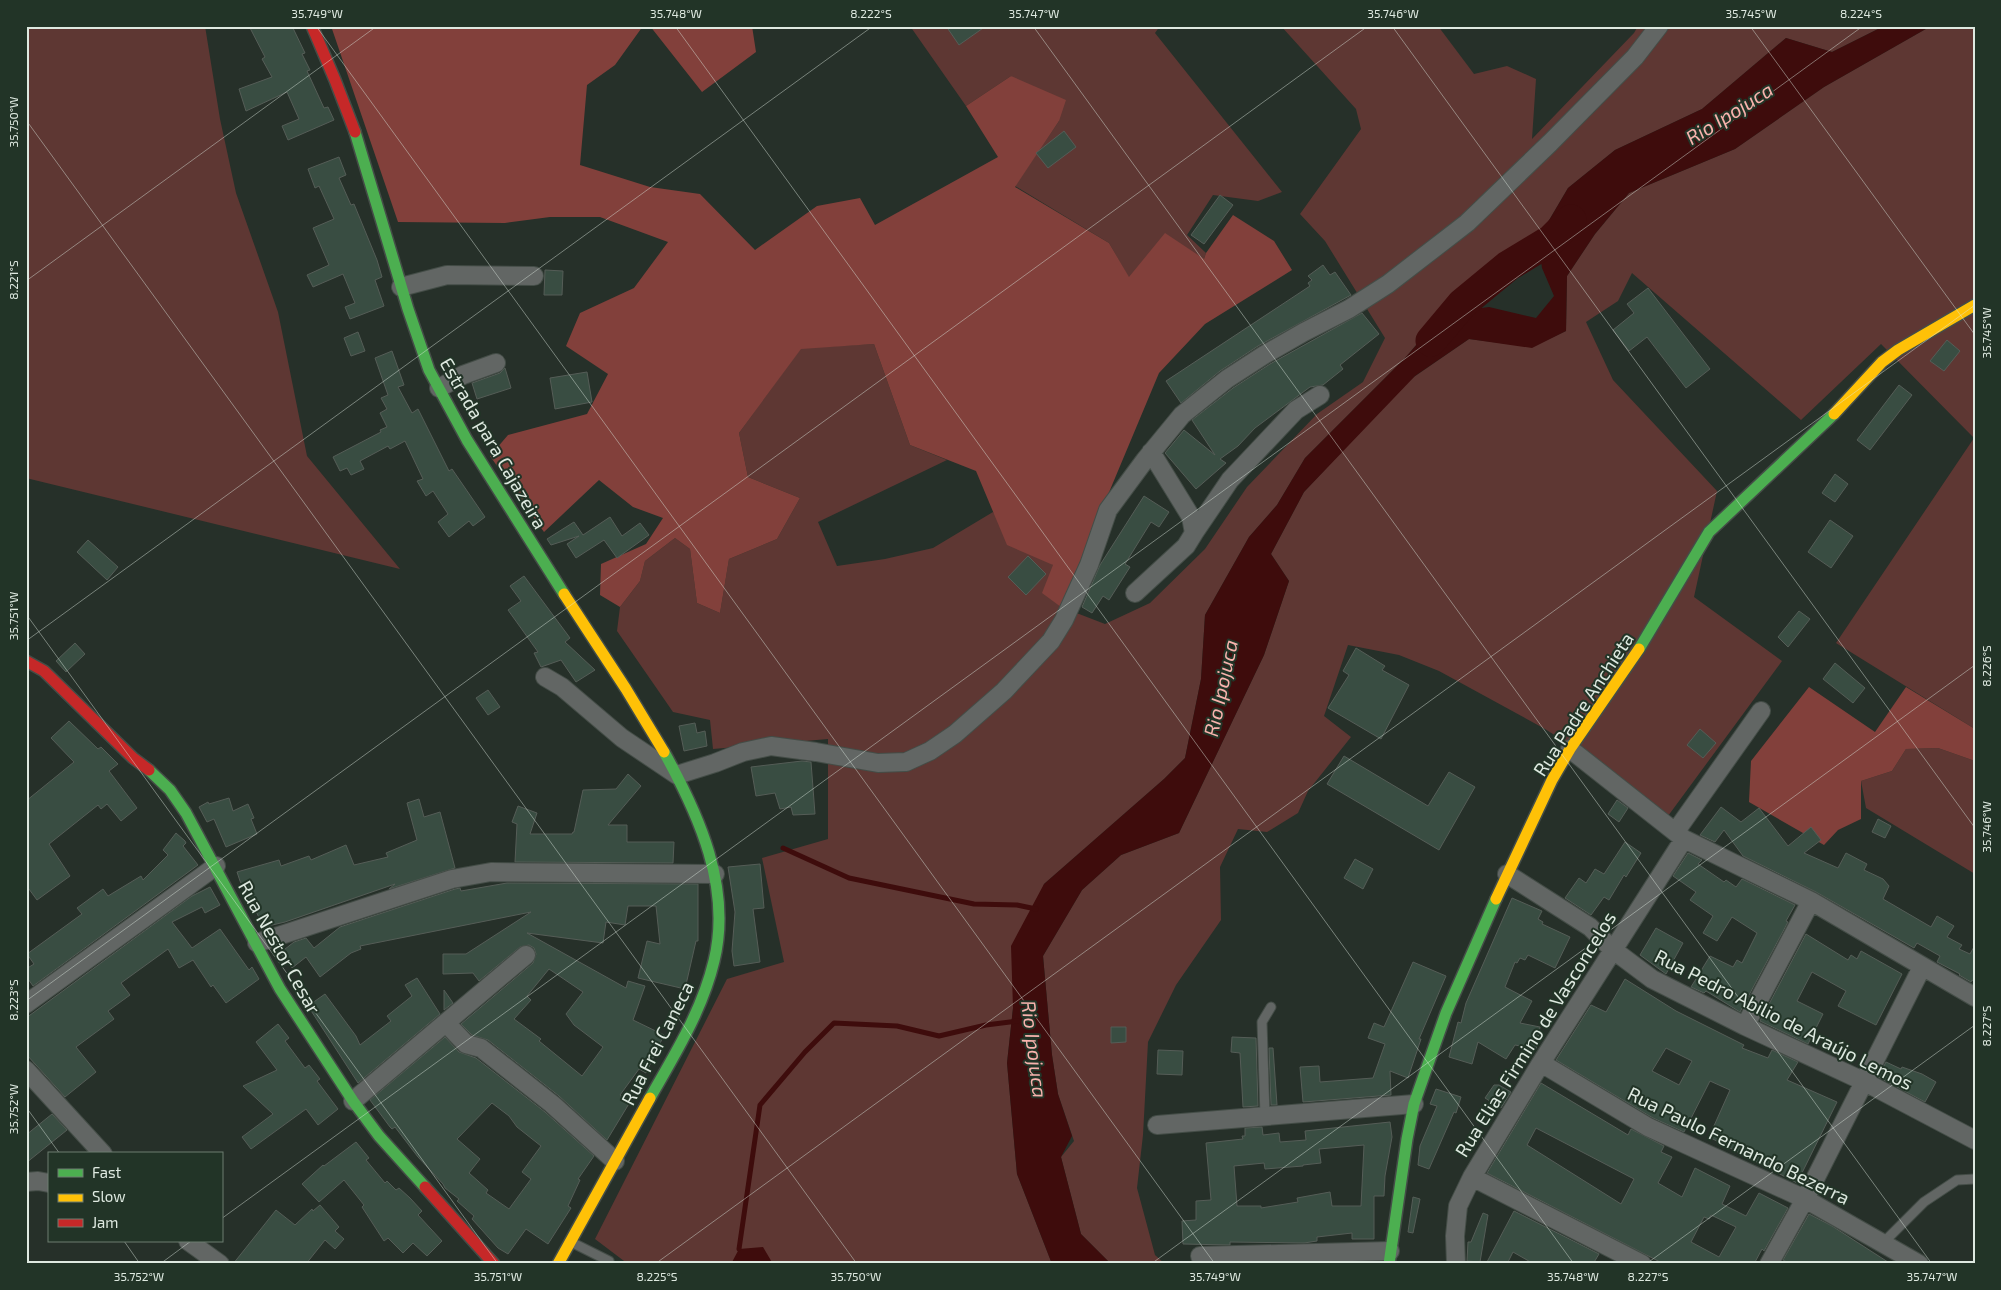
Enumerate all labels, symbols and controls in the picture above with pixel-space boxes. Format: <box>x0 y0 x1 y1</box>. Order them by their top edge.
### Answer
text: 35.749°W <box>291 6 343 20</box>
text: 35.748°W <box>650 6 702 20</box>
text: 8.222°S <box>850 6 892 20</box>
text: 35.747°W <box>1009 6 1059 20</box>
text: 35.746°W <box>1367 6 1419 20</box>
text: 35.745°W <box>1725 6 1777 20</box>
text: 8.224°S <box>1840 6 1882 20</box>
water label: Rio Ipojuca <box>1681 77 1777 149</box>
text: 35.750°W <box>6 97 20 147</box>
text: 8.221°S <box>6 260 20 300</box>
text: 35.745°W <box>1979 307 1993 359</box>
street label: Estrada para Cajazeira <box>436 353 552 533</box>
text: 35.751°W <box>6 592 20 640</box>
street label: Rua Padre Anchieta <box>1528 628 1638 780</box>
water label: Rio Ipojuca <box>1198 637 1242 739</box>
text: 8.226°S <box>1979 645 1993 687</box>
text: 35.746°W <box>1979 801 1993 853</box>
street label: Rua Nestor Cesar <box>234 876 326 1018</box>
street label: Rua Elias Firmino de Vasconcelos <box>1450 907 1620 1161</box>
street label: Rua Pedro Abilio de Araújo Lemos <box>1651 944 1917 1094</box>
street label: Rua Frei Caneca <box>616 977 698 1109</box>
text: 8.223°S <box>6 979 20 1021</box>
water label: Rio Ipojuca <box>1017 999 1053 1099</box>
text: 8.227°S <box>1979 1005 1993 1046</box>
street label: Rua Paulo Fernando Bezerra <box>1624 1081 1854 1209</box>
text: 35.752°W <box>6 1084 20 1134</box>
legend <box>48 1152 222 1242</box>
text: Fast <box>92 1163 122 1181</box>
text: Slow <box>92 1187 126 1205</box>
text: Jam <box>92 1213 118 1231</box>
text: 35.752°W <box>114 1269 164 1283</box>
text: 35.751°W <box>474 1269 522 1283</box>
text: 8.225°S <box>636 1269 678 1283</box>
text: 35.750°W <box>831 1269 881 1283</box>
text: 35.749°W <box>1189 1269 1241 1283</box>
text: 35.748°W <box>1547 1269 1599 1283</box>
text: 8.227°S <box>1628 1269 1669 1283</box>
text: 35.747°W <box>1907 1269 1957 1283</box>

